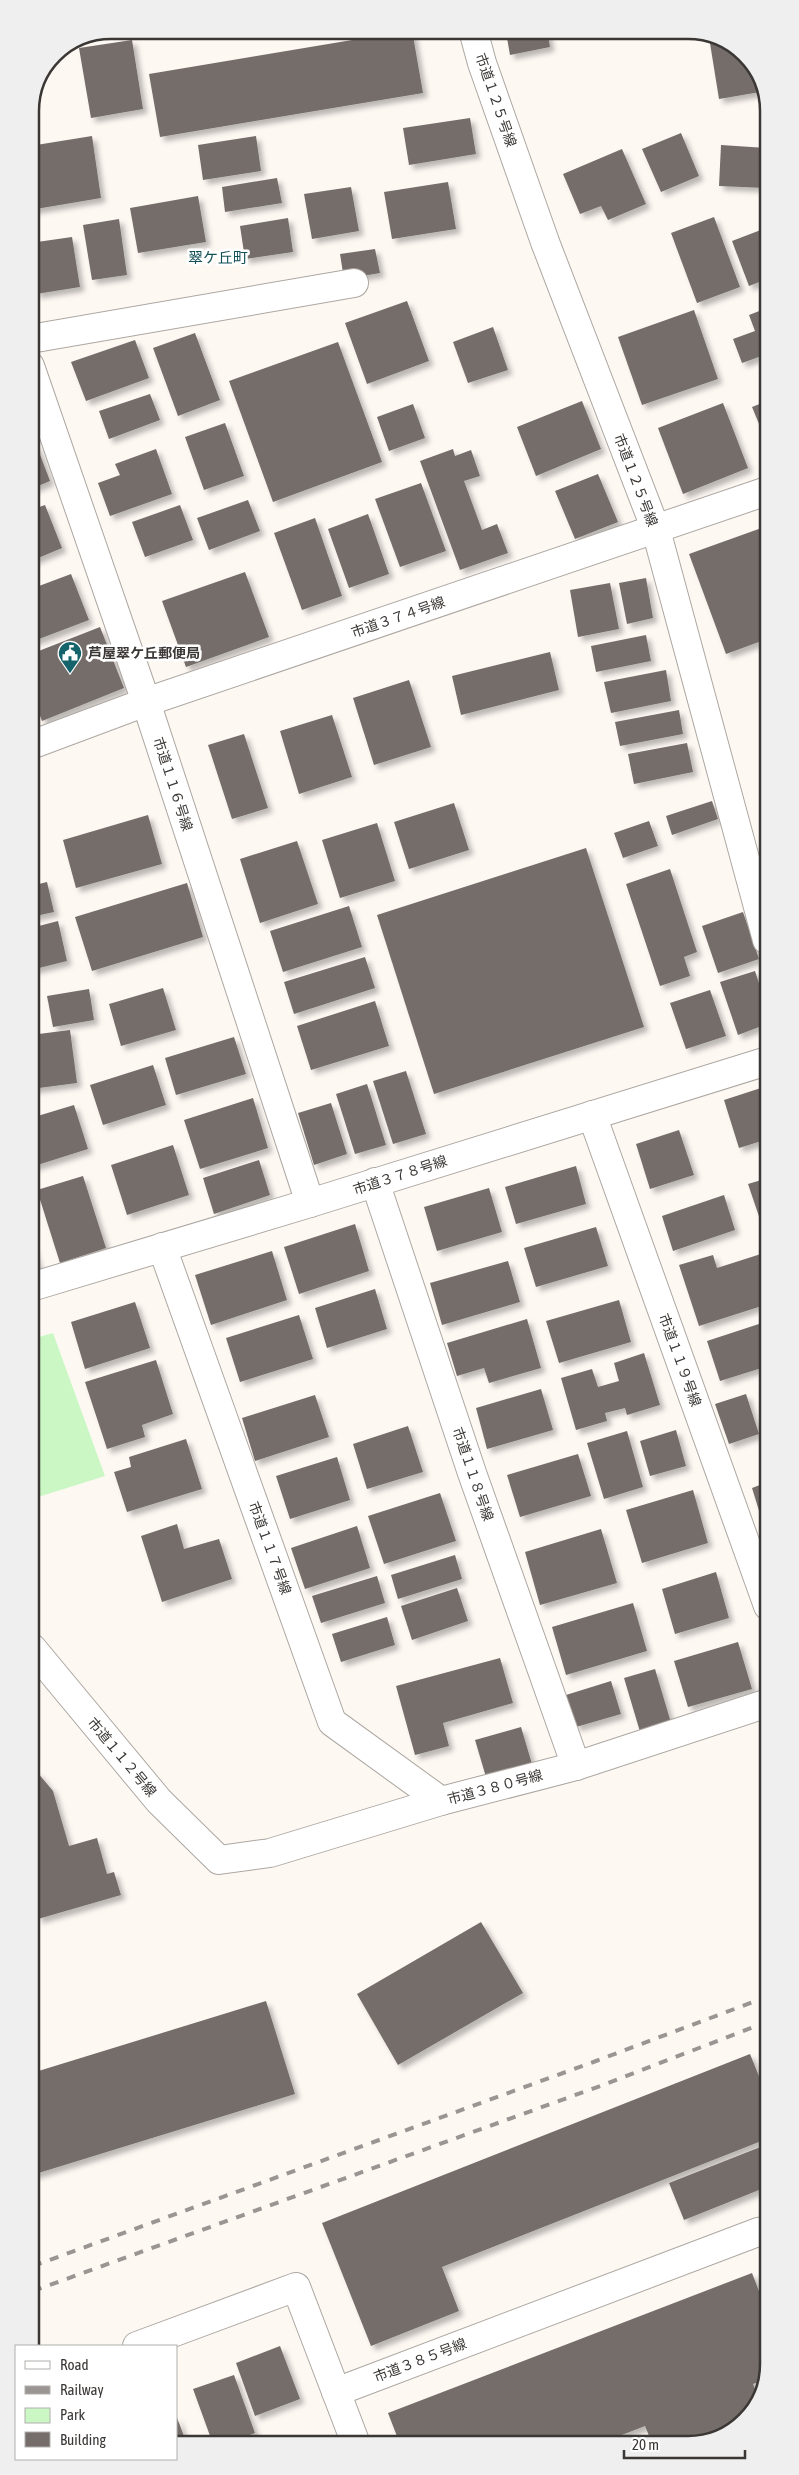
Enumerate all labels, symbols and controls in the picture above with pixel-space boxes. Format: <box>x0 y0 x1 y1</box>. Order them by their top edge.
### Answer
street label: 市道１２５号線 <box>472 51 520 149</box>
district label: 翠ケ丘町 <box>188 249 248 266</box>
street label: 市道１２５号線 <box>611 431 661 529</box>
street label: 市道３７４号線 <box>349 593 447 641</box>
public building icon: 芦屋翠ケ丘郵便局 <box>57 640 83 674</box>
place label: 芦屋翠ケ丘郵便局 <box>88 645 200 661</box>
street label: 市道１１６号線 <box>150 735 196 833</box>
street label: 市道３７８号線 <box>351 1152 449 1198</box>
street label: 市道１１９号線 <box>656 1311 704 1409</box>
street label: 市道１１８号線 <box>449 1425 497 1523</box>
street label: 市道１１７号線 <box>246 1499 294 1597</box>
street label: 市道１１２号線 <box>84 1714 160 1800</box>
street label: 市道３８０号線 <box>446 1767 544 1807</box>
street label: 市道３８５号線 <box>371 2335 469 2385</box>
legend <box>15 2345 178 2460</box>
text: Road <box>60 2356 89 2373</box>
text: Railway <box>60 2381 104 2398</box>
text: Park <box>60 2406 85 2423</box>
scale bar <box>624 2428 745 2460</box>
text: Building <box>60 2431 106 2448</box>
text: 20 m <box>632 2436 659 2453</box>

